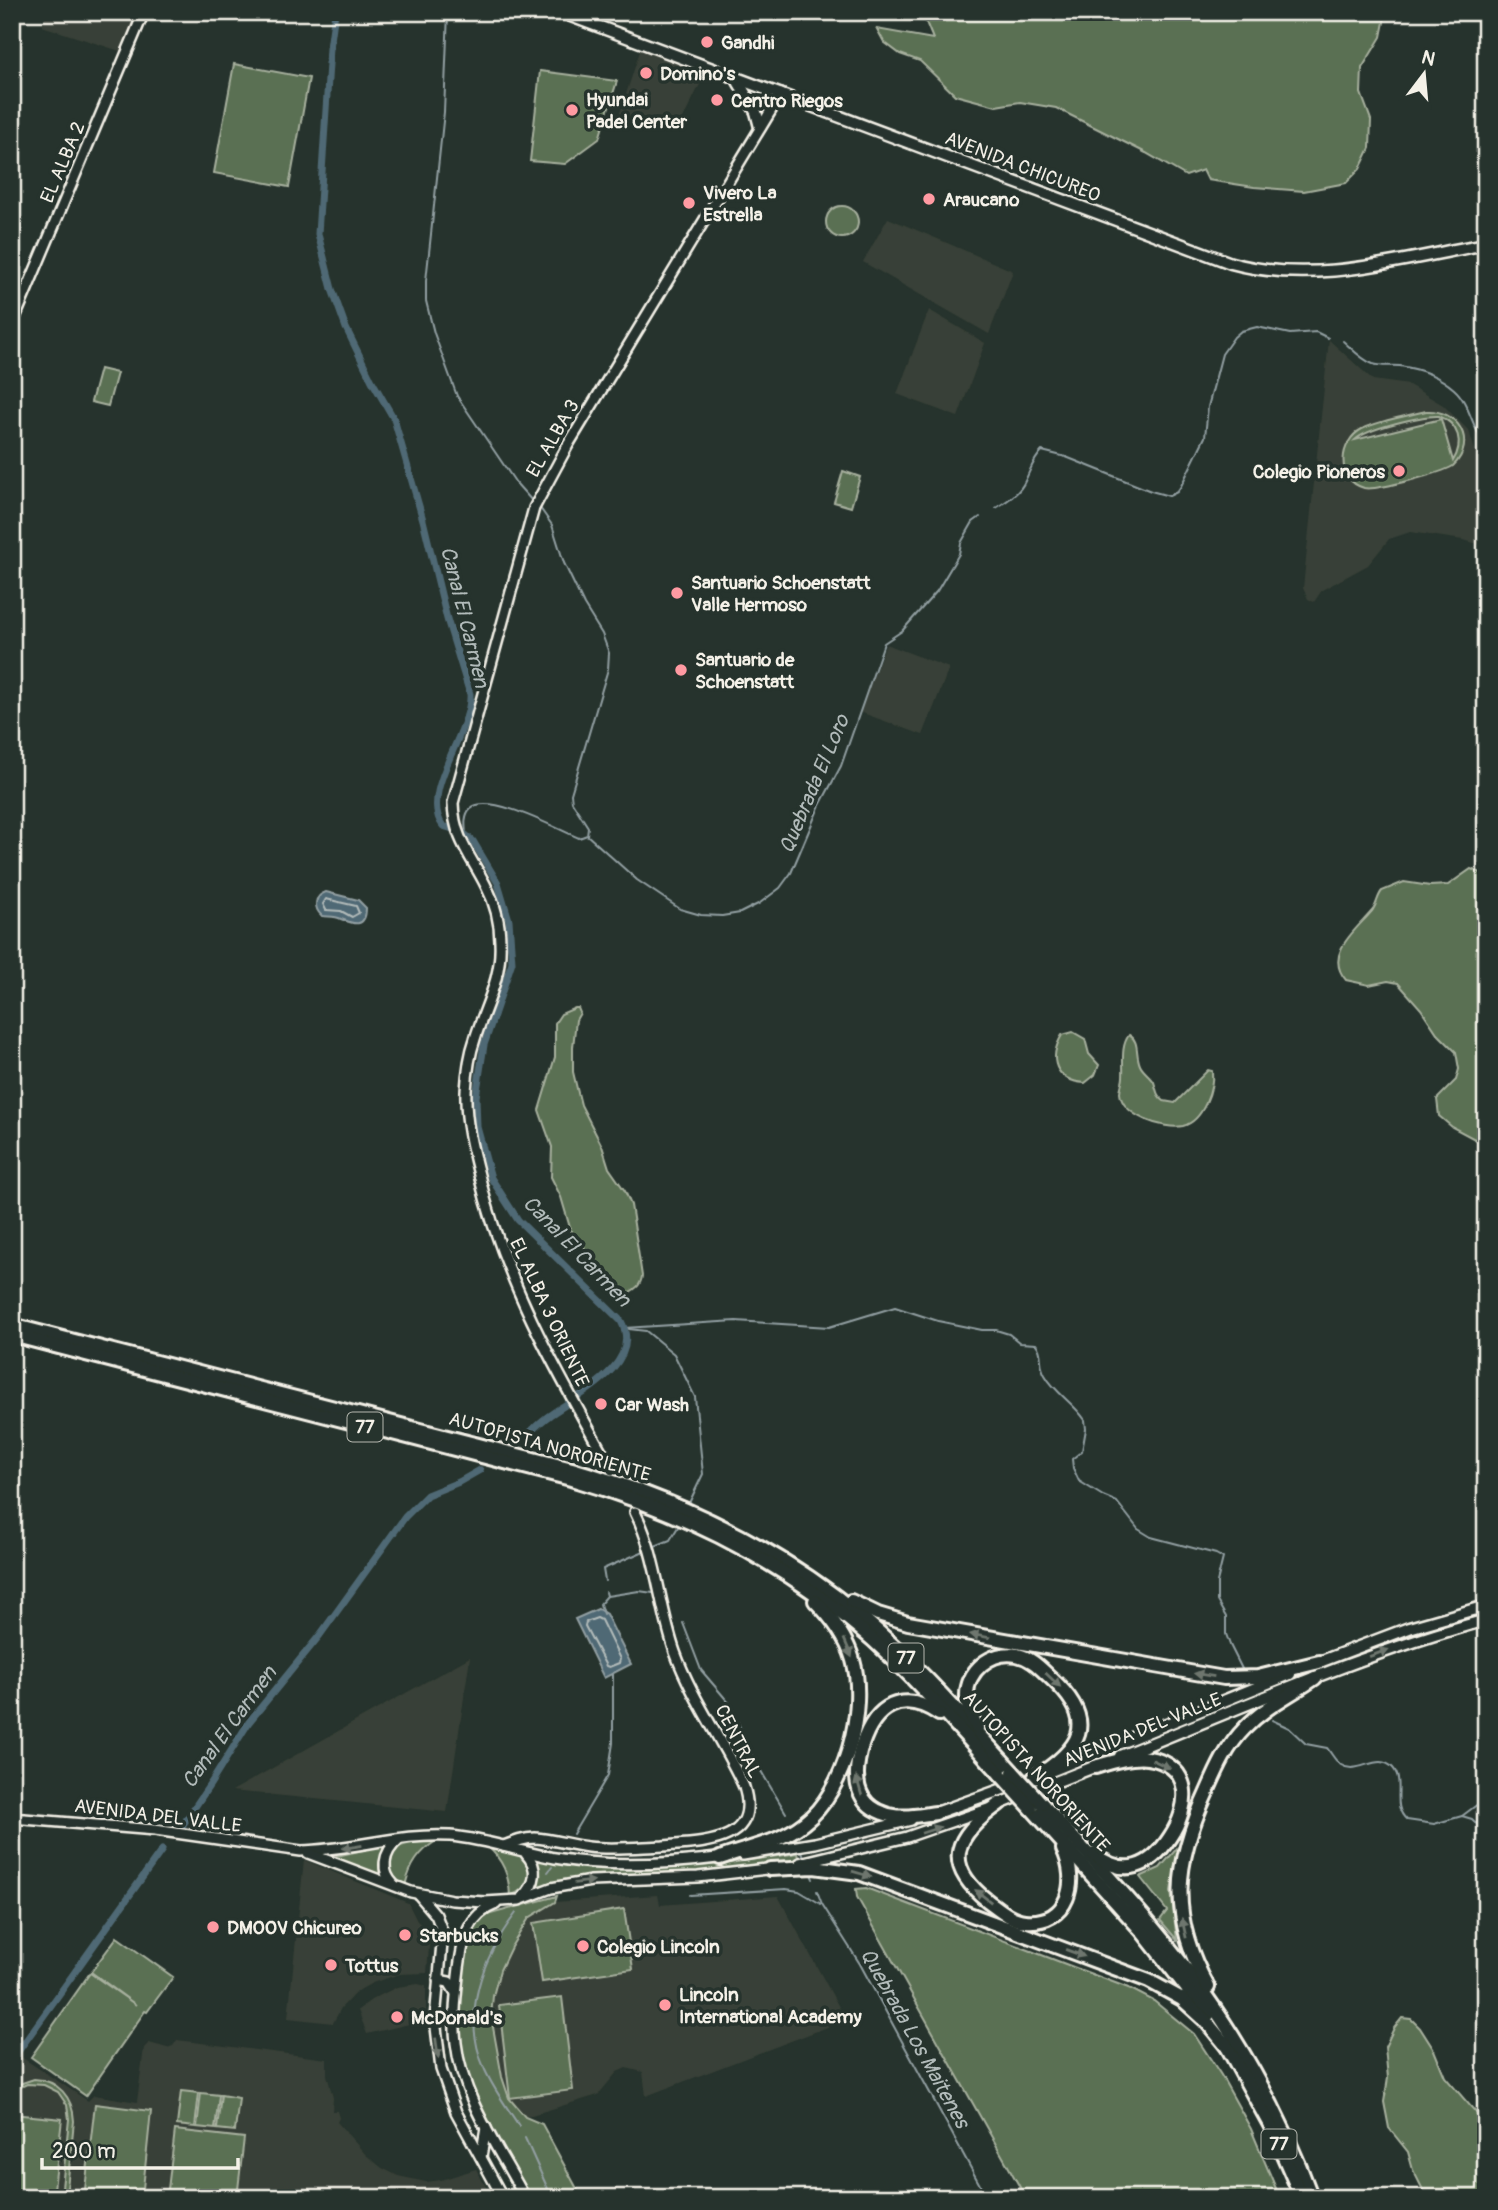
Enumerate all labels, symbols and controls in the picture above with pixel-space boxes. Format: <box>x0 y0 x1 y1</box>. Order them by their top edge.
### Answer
place label: Gandhi <box>721 31 775 55</box>
marker: Gandhi <box>699 34 715 50</box>
north arrow <box>1390 38 1460 108</box>
text: N <box>1419 45 1438 72</box>
place label: Domino's <box>660 62 736 86</box>
marker: Domino's <box>638 65 654 81</box>
place label: Hyundai Padel Center <box>586 88 687 134</box>
place label: Centro Riegos <box>731 89 843 113</box>
marker: Centro Riegos <box>709 92 725 108</box>
marker: Hyundai Padel Center <box>564 102 580 118</box>
street label: EL ALBA 2 <box>35 118 91 206</box>
street label: AVENIDA CHICUREO <box>942 126 1104 208</box>
place label: Vivero La Estrella <box>703 181 777 227</box>
place label: Araucano <box>943 188 1020 212</box>
marker: Araucano <box>921 191 937 207</box>
marker: Vivero La Estrella <box>681 195 697 211</box>
street label: EL ALBA 3 <box>521 395 585 482</box>
place label: Colegio Pioneros <box>1253 460 1386 484</box>
marker: Colegio Pioneros <box>1391 463 1407 479</box>
water label: Canal El Carmen <box>434 544 495 692</box>
place label: Santuario Schoenstatt Valle Hermoso <box>691 571 872 617</box>
marker: Santuario Schoenstatt Valle Hermoso <box>669 585 685 601</box>
place label: Santuario de Schoenstatt <box>695 648 795 694</box>
marker: Santuario de Schoenstatt <box>673 662 689 678</box>
water label: Quebrada El Loro <box>773 709 856 858</box>
water label: Canal El Carmen <box>517 1190 637 1313</box>
street label: EL ALBA 3 ORIENTE <box>504 1234 594 1391</box>
place label: Car Wash <box>615 1393 689 1417</box>
marker: Car Wash <box>593 1396 609 1412</box>
street label: AUTOPISTA NORORIENTE <box>446 1407 653 1487</box>
road number: 77 <box>348 1412 382 1442</box>
one-way arrow <box>969 1631 991 1642</box>
one-way arrow <box>842 1638 854 1658</box>
road number: 77 <box>888 1644 923 1672</box>
one-way arrow <box>1368 1647 1389 1658</box>
water label: Canal El Carmen <box>176 1660 283 1794</box>
one-way arrow <box>1193 1669 1215 1680</box>
one-way arrow <box>1044 1671 1061 1687</box>
street label: AUTOPISTA NORORIENTE <box>957 1686 1115 1857</box>
street label: AVENIDA DEL VALLE <box>1060 1687 1225 1773</box>
street label: CENTRAL <box>709 1701 767 1782</box>
one-way arrow <box>1150 1758 1171 1770</box>
one-way arrow <box>853 1774 864 1796</box>
street label: AVENIDA DEL VALLE <box>73 1794 243 1838</box>
one-way arrow <box>921 1824 942 1834</box>
one-way arrow <box>341 1842 363 1853</box>
one-way arrow <box>851 1870 872 1880</box>
one-way arrow <box>573 1877 595 1888</box>
one-way arrow <box>974 1890 992 1904</box>
place label: DMOOV Chicureo <box>227 1916 362 1940</box>
one-way arrow <box>1178 1917 1189 1939</box>
marker: DMOOV Chicureo <box>205 1919 221 1935</box>
place label: Starbucks <box>419 1924 499 1948</box>
marker: Starbucks <box>397 1927 413 1943</box>
place label: Colegio Lincoln <box>597 1935 720 1959</box>
marker: Colegio Lincoln <box>575 1938 591 1954</box>
water label: Quebrada Los Maitenes <box>854 1944 977 2135</box>
one-way arrow <box>1065 1947 1086 1958</box>
place label: Tottus <box>344 1954 399 1978</box>
marker: Tottus <box>323 1957 339 1973</box>
place label: Lincoln International Academy <box>679 1983 862 2029</box>
marker: Lincoln International Academy <box>657 1997 673 2013</box>
place label: McDonald's <box>411 2006 502 2030</box>
marker: McDonald's <box>389 2009 405 2025</box>
one-way arrow <box>432 2037 443 2059</box>
scale bar <box>42 2126 238 2170</box>
road number: 77 <box>1262 2130 1296 2158</box>
text: 200 m <box>52 2138 116 2165</box>

